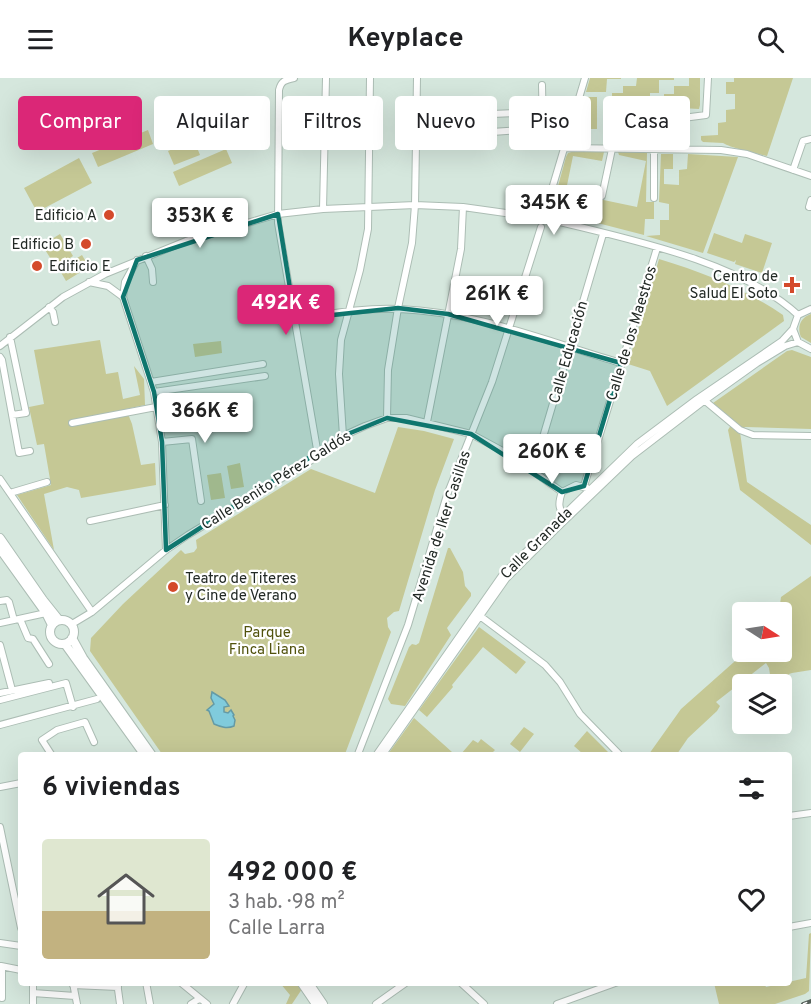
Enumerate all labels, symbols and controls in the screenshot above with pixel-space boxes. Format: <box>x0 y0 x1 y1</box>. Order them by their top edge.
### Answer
text: Keyplace <box>347 22 464 56</box>
icon: menu <box>24 23 57 56</box>
icon: search <box>754 23 787 56</box>
chip: Comprar <box>18 96 142 150</box>
chip: Alquilar <box>154 96 270 150</box>
chip: Filtros <box>282 96 383 150</box>
chip: Nuevo <box>395 96 497 150</box>
chip: Piso <box>509 96 591 150</box>
chip: Casa <box>603 96 690 150</box>
pin: 345K € <box>505 185 603 236</box>
text: 345K € <box>520 191 588 217</box>
pin: 353K € <box>151 198 249 249</box>
text: 353K € <box>166 204 234 230</box>
place label: Edificio A <box>35 207 97 226</box>
marker: Edificio A <box>102 208 116 222</box>
place label: Edificio B <box>11 236 74 255</box>
marker: Edificio B <box>79 237 93 251</box>
place label: Edificio E <box>49 258 111 277</box>
marker: Edificio E <box>30 259 44 273</box>
street label: Calle de los Maestros <box>603 264 662 403</box>
place label: Centro de Salud El Soto <box>690 268 778 304</box>
pin: 261K € <box>448 276 546 327</box>
marker: Centro de Salud El Soto <box>783 276 801 294</box>
text: 261K € <box>465 282 529 308</box>
pin: 492K € <box>237 285 335 336</box>
text: 492K € <box>251 291 321 317</box>
street label: Calle Educación <box>546 299 593 406</box>
pin: 366K € <box>156 393 254 444</box>
text: 366K € <box>171 399 239 425</box>
street label: Calle Benito Pérez Galdós <box>198 427 355 535</box>
pin: 260K € <box>503 434 601 485</box>
text: 260K € <box>517 440 587 466</box>
street label: Avenida de Iker Casillas <box>409 448 476 605</box>
street label: Calle Granada <box>497 504 577 584</box>
place label: Teatro de Titeres y Cine de Verano <box>185 570 297 606</box>
marker: Teatro de Titeres y Cine de Verano <box>166 580 180 594</box>
north arrow <box>732 602 792 662</box>
map controls <box>732 602 792 734</box>
park label: Parque Finca Liana <box>229 624 305 660</box>
button: layers <box>732 674 792 734</box>
text: 6 viviendas <box>42 772 181 805</box>
icon: filters <box>735 772 768 805</box>
text: 492 000 € <box>228 857 358 890</box>
icon: home <box>90 863 162 935</box>
icon: heart <box>735 883 768 916</box>
text: 3 hab. · 98 m² <box>228 890 345 916</box>
text: Calle Larra <box>228 916 325 942</box>

